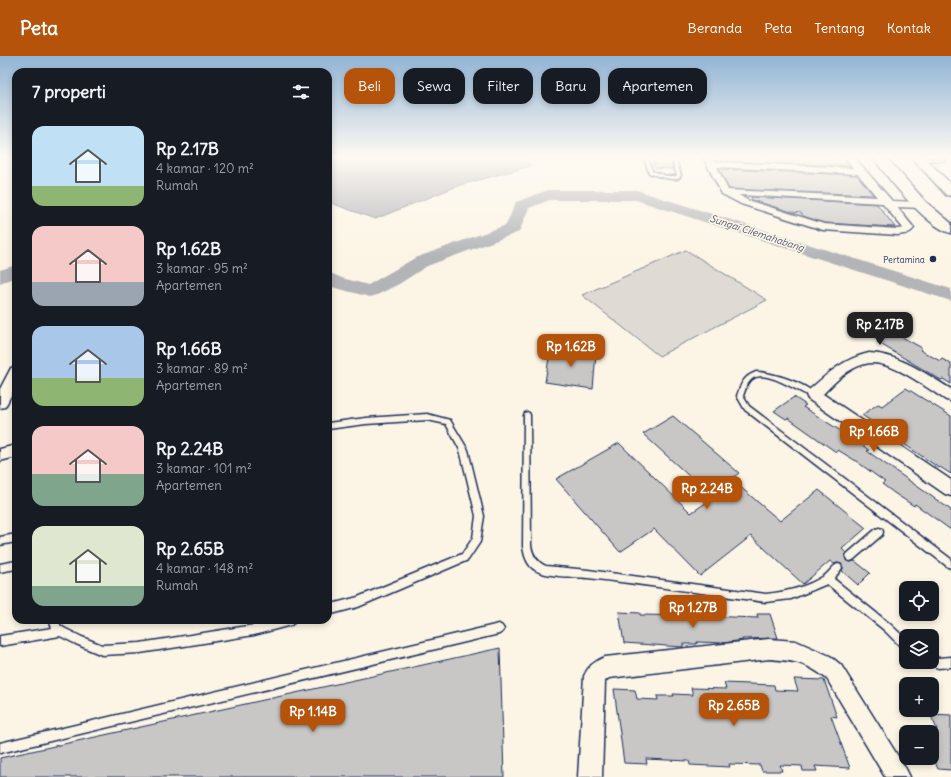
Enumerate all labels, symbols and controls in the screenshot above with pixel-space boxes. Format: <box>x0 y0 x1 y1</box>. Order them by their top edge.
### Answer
text: Peta <box>20 16 58 40</box>
text: Beranda <box>688 19 742 37</box>
text: Peta <box>764 19 792 37</box>
text: Tentang <box>814 19 865 37</box>
text: Kontak <box>887 19 931 37</box>
chip: Beli <box>344 68 395 104</box>
chip: Sewa <box>403 68 465 104</box>
chip: Filter <box>473 68 533 104</box>
chip: Baru <box>541 68 600 104</box>
chip: Apartemen <box>608 68 707 104</box>
text: 7 properti <box>32 81 106 103</box>
icon: filters <box>290 81 312 103</box>
text: Rp 2.17B <box>156 138 219 160</box>
icon: home <box>64 142 112 190</box>
text: 4 kamar · 120 m² <box>156 160 254 177</box>
text: Rumah <box>156 177 198 194</box>
water label: Sungai Cilemahabang <box>708 212 807 255</box>
text: Rp 1.62B <box>156 238 221 260</box>
icon: home <box>64 242 112 290</box>
place label: Pertamina <box>883 254 925 265</box>
marker: Pertamina <box>928 254 938 264</box>
text: 3 kamar · 95 m² <box>156 260 248 277</box>
text: Apartemen <box>156 277 222 294</box>
pin: Rp 2.17B <box>839 312 921 346</box>
text: Rp 2.17B <box>856 316 904 333</box>
pin: Rp 1.62B <box>530 334 612 368</box>
text: Rp 1.66B <box>156 338 222 360</box>
text: Rp 1.62B <box>546 338 596 355</box>
icon: home <box>64 342 112 390</box>
text: 3 kamar · 89 m² <box>156 360 248 377</box>
text: Apartemen <box>156 377 222 394</box>
pin: Rp 1.66B <box>833 419 915 453</box>
text: Rp 1.66B <box>849 423 899 440</box>
text: Rp 2.24B <box>156 438 223 460</box>
icon: home <box>64 442 112 490</box>
text: 3 kamar · 101 m² <box>156 460 252 477</box>
pin: Rp 2.24B <box>666 476 748 510</box>
text: Apartemen <box>156 477 222 494</box>
text: Rp 2.24B <box>681 480 733 497</box>
text: Rp 2.65B <box>156 538 224 560</box>
icon: home <box>64 542 112 590</box>
text: 4 kamar · 148 m² <box>156 560 253 577</box>
text: Rumah <box>156 577 198 594</box>
map controls <box>899 581 939 765</box>
button: locate <box>899 581 939 621</box>
pin: Rp 1.27B <box>652 595 734 629</box>
text: Rp 1.27B <box>669 599 717 616</box>
button: layers <box>899 629 939 669</box>
button: + <box>899 677 939 717</box>
pin: Rp 2.65B <box>693 693 775 727</box>
text: Rp 2.65B <box>708 697 760 714</box>
pin: Rp 1.14B <box>272 699 354 733</box>
text: Rp 1.14B <box>289 703 337 720</box>
button: − <box>899 725 939 765</box>

